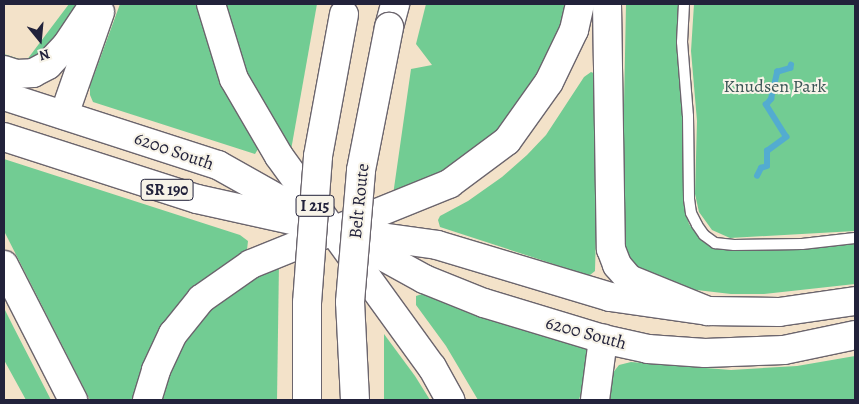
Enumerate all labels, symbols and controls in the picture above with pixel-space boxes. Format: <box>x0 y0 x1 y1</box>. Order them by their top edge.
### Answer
north arrow <box>15 15 65 65</box>
text: N <box>37 44 52 65</box>
park label: Knudsen Park <box>723 75 827 97</box>
street label: 6200 South <box>131 127 217 175</box>
street label: Belt Route <box>344 162 374 240</box>
road number: SR 190 <box>140 176 194 204</box>
road number: I 215 <box>295 192 335 220</box>
street label: 6200 South <box>543 312 629 354</box>

